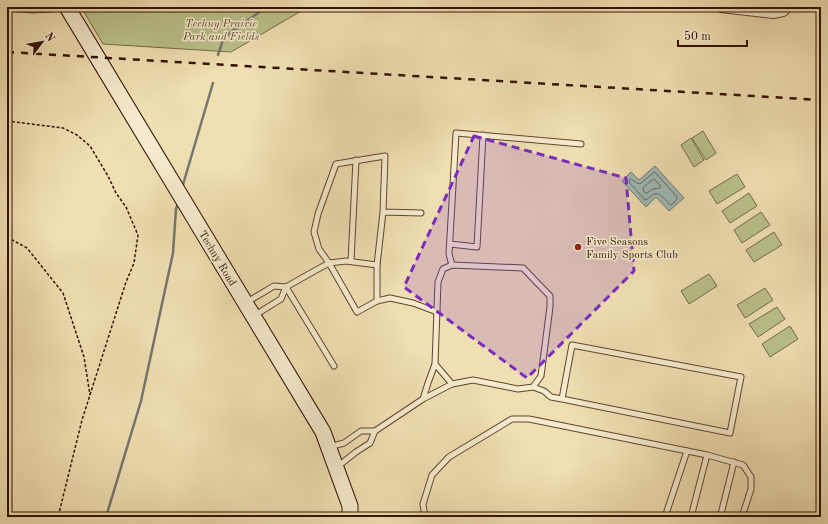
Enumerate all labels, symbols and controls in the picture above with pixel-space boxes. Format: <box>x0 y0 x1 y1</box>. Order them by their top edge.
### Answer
park label: Techny Prairie Park and Fields <box>182 19 259 43</box>
north arrow <box>22 22 62 62</box>
scale bar <box>678 22 747 48</box>
text: 50 m <box>684 30 711 43</box>
text: N <box>42 31 56 44</box>
street label: Techny Road <box>196 229 238 289</box>
place label: Five Seasons Family Sports Club <box>586 237 678 261</box>
marker: Five Seasons Family Sports Club <box>573 242 583 252</box>

